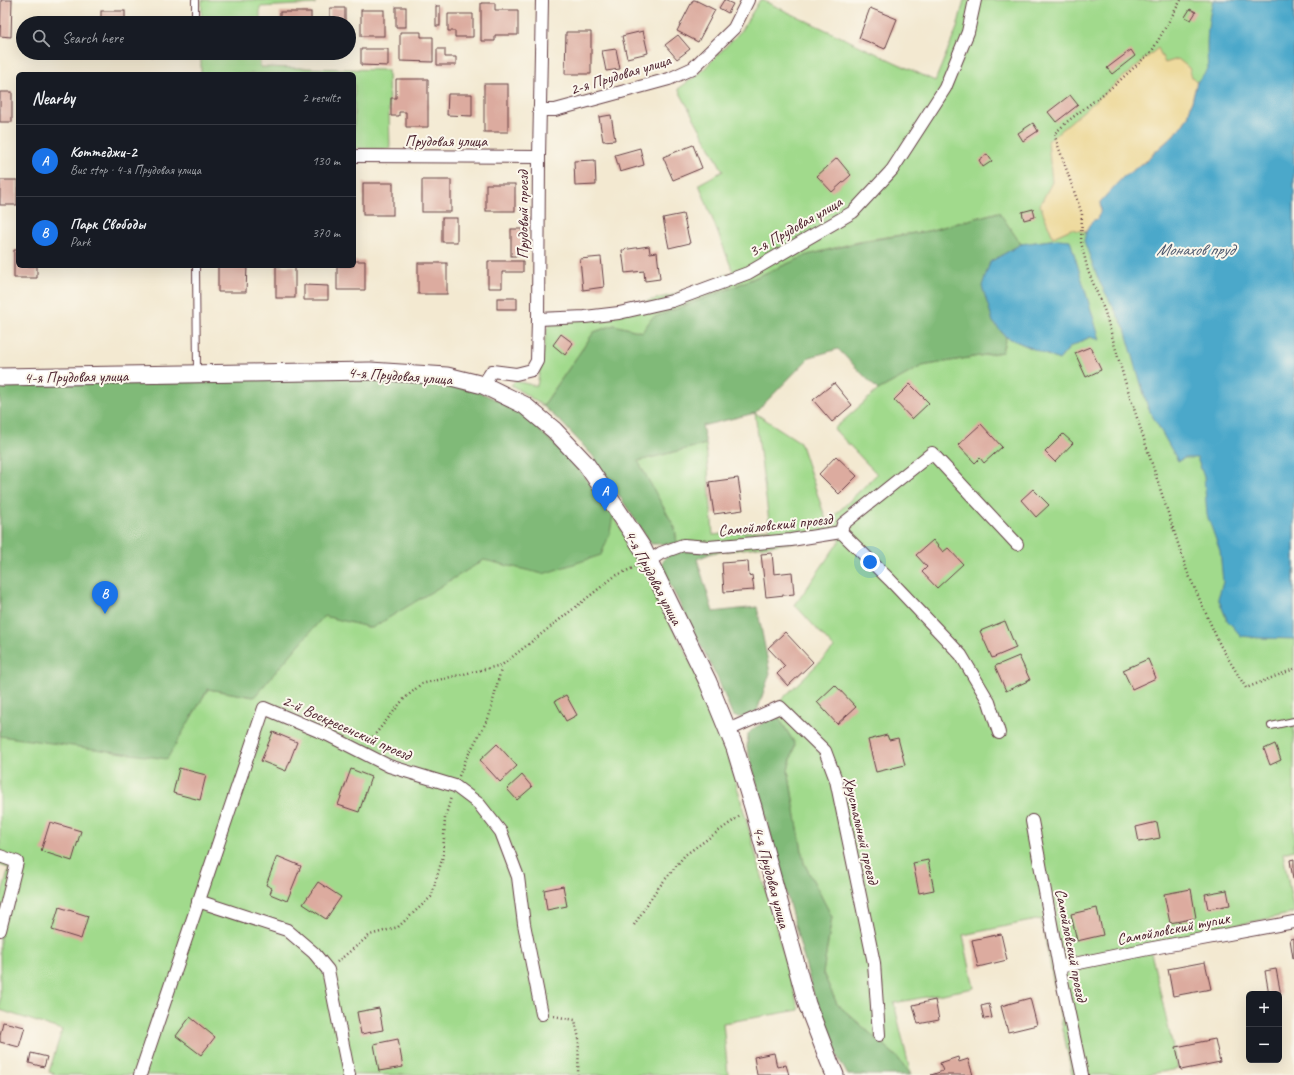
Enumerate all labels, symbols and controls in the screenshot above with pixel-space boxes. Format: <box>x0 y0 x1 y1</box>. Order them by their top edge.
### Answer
search box <box>16 16 356 60</box>
icon: search <box>30 27 52 49</box>
text: Search here <box>62 29 123 48</box>
street label: 2-я Прудовая улица <box>567 50 675 100</box>
text: Nearby <box>32 88 75 109</box>
text: 2 results <box>302 90 340 106</box>
street label: Прудовая улица <box>405 131 488 151</box>
text: Коттеджи-2 <box>70 143 137 162</box>
text: A <box>42 153 48 169</box>
text: 130 m <box>312 153 340 169</box>
text: Bus stop · 4-я Прудовая улица <box>70 162 201 178</box>
street label: Прудовый проезд <box>513 169 533 259</box>
street label: 3-я Прудовая улица <box>745 191 847 262</box>
text: Парк Свободы <box>70 215 145 234</box>
text: B <box>42 225 48 241</box>
text: 370 m <box>312 225 340 241</box>
text: Park <box>70 234 91 250</box>
water label: Монахов пруд <box>1156 239 1238 260</box>
street label: 4-я Прудовая улица <box>347 362 454 390</box>
street label: 4-я Прудовая улица <box>24 366 130 388</box>
pin: A <box>592 478 618 511</box>
street label: Самойловский проезд <box>717 509 834 541</box>
street label: 4-я Прудовая улица <box>620 527 687 630</box>
your location <box>860 552 880 572</box>
pin: B <box>92 581 118 614</box>
street label: 2-й Воскресенский проезд <box>279 691 415 766</box>
street label: Хрустальный проезд <box>839 775 883 887</box>
street label: 4-я Прудовая улица <box>748 824 795 932</box>
street label: Самойловский проезд <box>1050 887 1092 1005</box>
street label: Самойловский тупик <box>1115 908 1232 950</box>
map controls <box>1246 991 1282 1063</box>
button: + <box>1246 991 1282 1027</box>
button: − <box>1246 1027 1282 1063</box>

